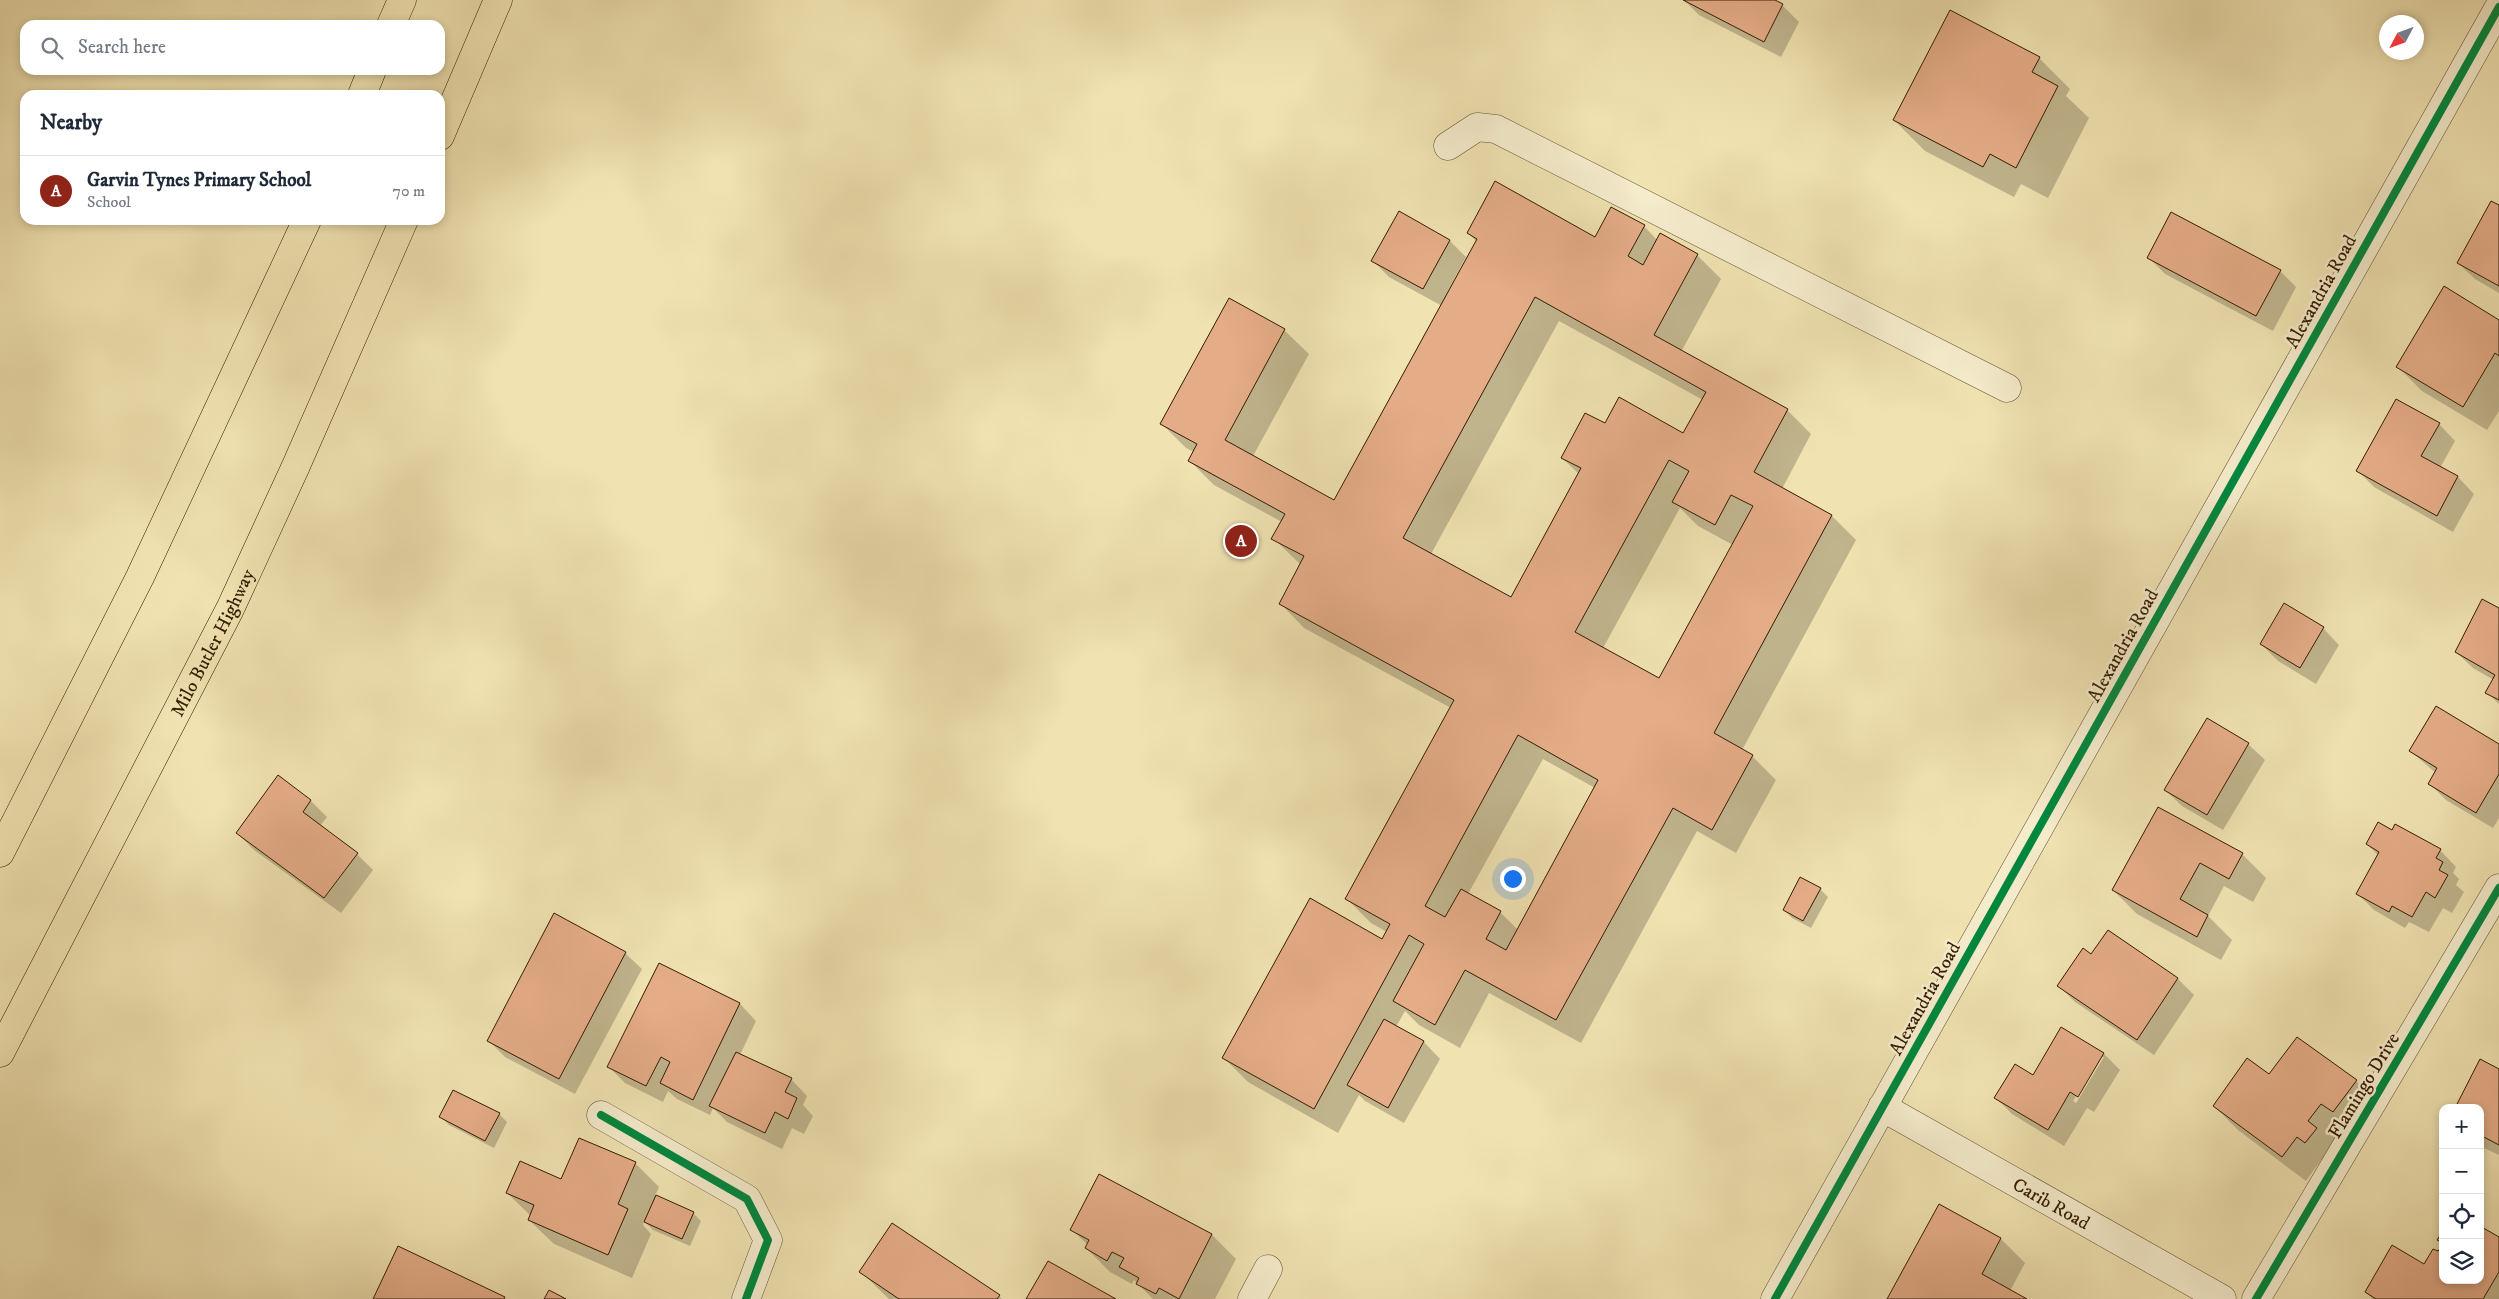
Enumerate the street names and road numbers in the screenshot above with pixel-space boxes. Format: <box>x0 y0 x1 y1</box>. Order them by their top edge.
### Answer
street label: Alexandria Road <box>2281 231 2362 352</box>
street label: Milo Butler Highway <box>166 565 260 721</box>
street label: Alexandria Road <box>2083 585 2164 706</box>
street label: Alexandria Road <box>1885 938 1966 1059</box>
street label: Flamingo Drive <box>2324 1029 2405 1143</box>
street label: Carib Road <box>2008 1173 2094 1235</box>

